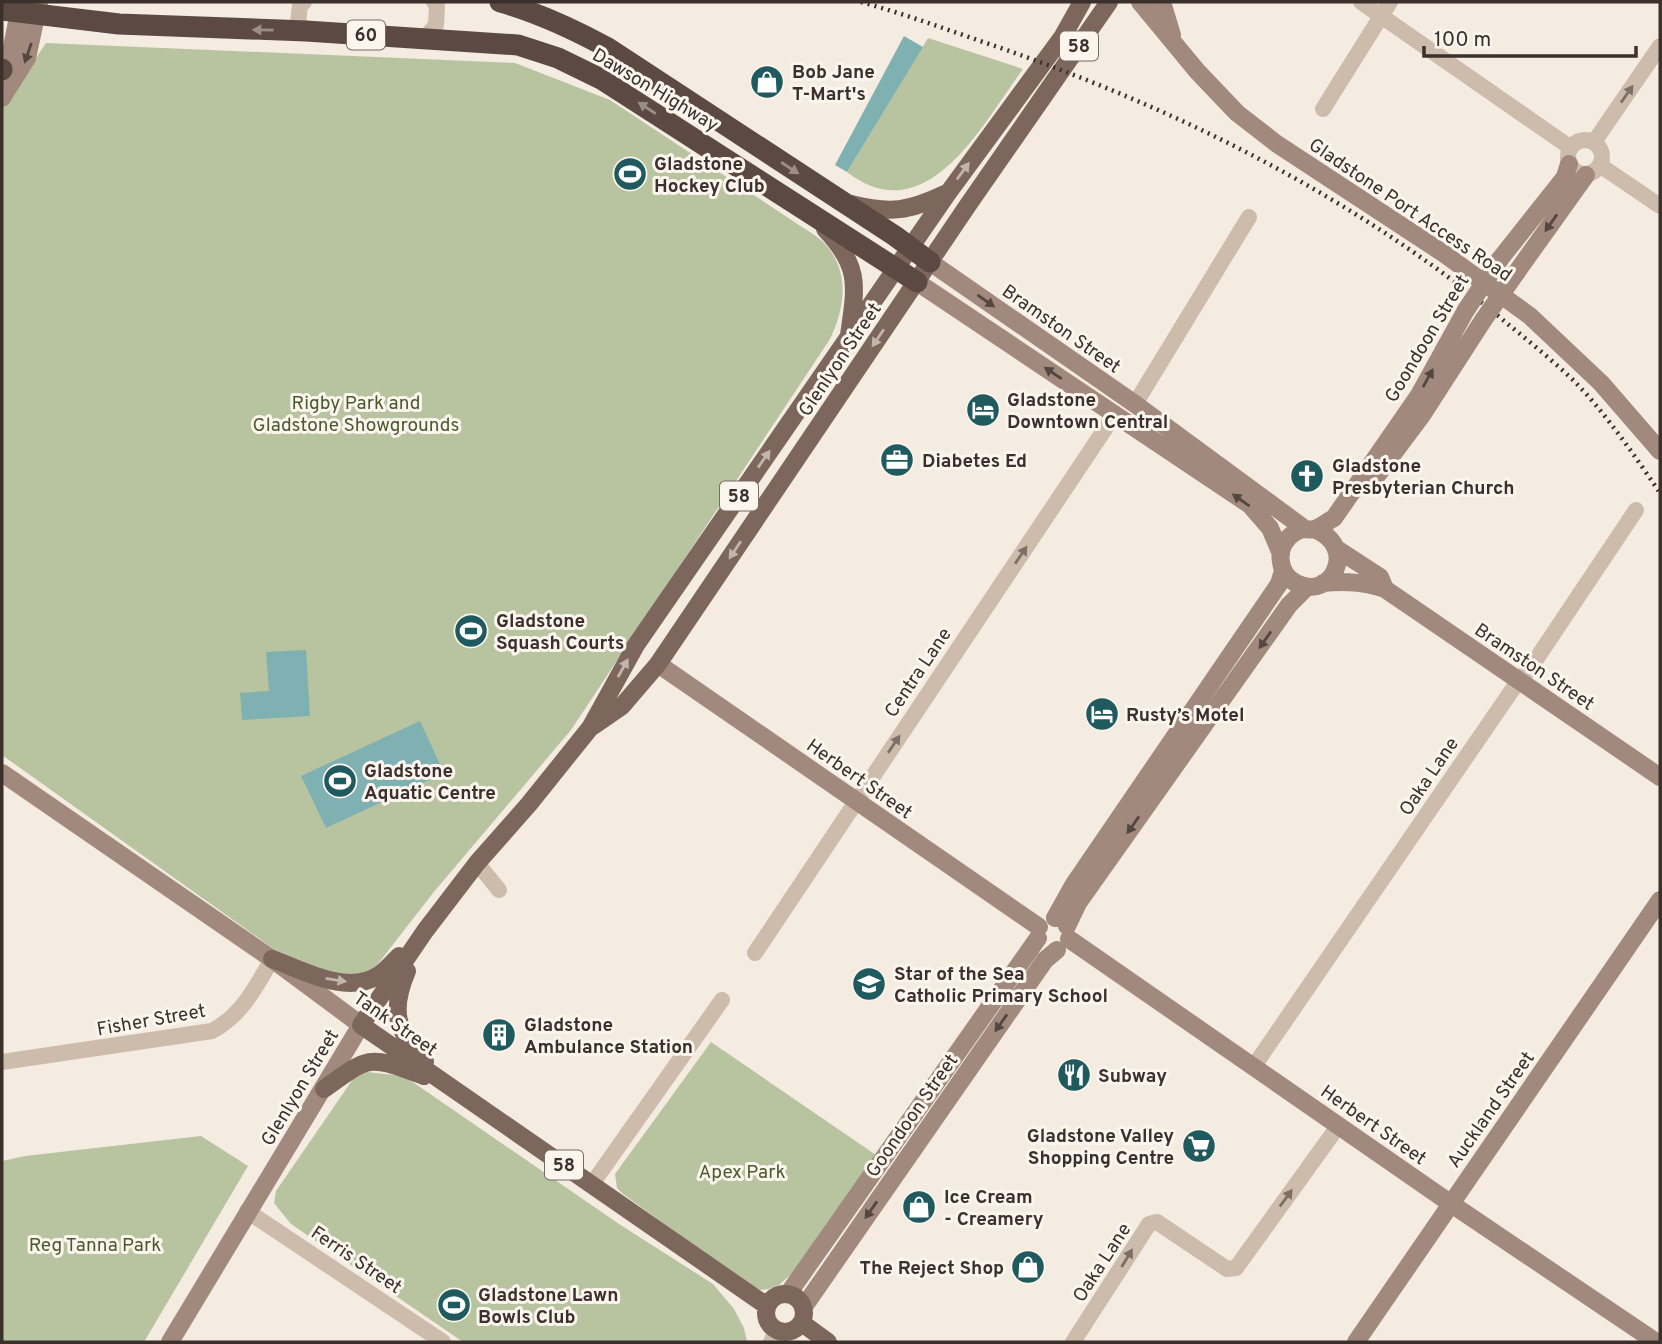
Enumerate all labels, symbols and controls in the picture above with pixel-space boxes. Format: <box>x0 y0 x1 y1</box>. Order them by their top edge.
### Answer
scale bar <box>1424 14 1636 58</box>
road number: 60 <box>347 20 385 50</box>
one-way arrow <box>252 24 274 36</box>
text: 100 m <box>1434 27 1491 54</box>
road number: 58 <box>1060 32 1098 60</box>
one-way arrow <box>22 42 33 63</box>
street label: Dawson Highway <box>587 44 722 138</box>
place label: Bob Jane T-Mart's <box>792 61 875 107</box>
shop icon: Bob Jane T-Mart's <box>748 63 786 101</box>
one-way arrow <box>1620 85 1634 103</box>
one-way arrow <box>637 101 656 114</box>
street label: Gladstone Port Access Road <box>1304 134 1516 288</box>
place label: Gladstone Hockey Club <box>654 153 765 199</box>
sports icon: Gladstone Hockey Club <box>611 155 649 193</box>
one-way arrow <box>780 161 799 174</box>
one-way arrow <box>956 163 971 181</box>
one-way arrow <box>1544 214 1558 232</box>
street label: Goondoon Street <box>1380 271 1475 407</box>
street label: Bramston Street <box>997 280 1125 379</box>
one-way arrow <box>977 294 995 308</box>
street label: Glenlyon Street <box>794 299 888 422</box>
one-way arrow <box>872 328 885 348</box>
one-way arrow <box>1044 366 1062 380</box>
one-way arrow <box>1422 369 1434 388</box>
place label: Gladstone Downtown Central <box>1007 389 1168 435</box>
hotel icon: Gladstone Downtown Central <box>964 391 1002 429</box>
park label: Rigby Park and Gladstone Showgrounds <box>253 392 459 438</box>
office icon: Diabetes Ed <box>878 441 916 479</box>
one-way arrow <box>757 450 770 469</box>
place label: Diabetes Ed <box>922 450 1027 474</box>
place label: Gladstone Presbyterian Church <box>1332 455 1515 501</box>
church icon: Gladstone Presbyterian Church <box>1288 457 1326 495</box>
road number: 58 <box>720 482 758 510</box>
one-way arrow <box>1232 493 1250 507</box>
one-way arrow <box>728 540 741 560</box>
one-way arrow <box>1014 545 1027 565</box>
place label: Gladstone Squash Courts <box>496 610 624 656</box>
sports icon: Gladstone Squash Courts <box>452 612 490 650</box>
street label: Bramston Street <box>1469 619 1598 717</box>
street label: Centra Lane <box>880 624 957 723</box>
one-way arrow <box>1258 631 1272 649</box>
one-way arrow <box>617 658 629 678</box>
hotel icon: Rusty’s Motel <box>1083 695 1121 733</box>
place label: Rusty’s Motel <box>1126 704 1244 728</box>
street label: Oaka Lane <box>1395 733 1465 821</box>
street label: Herbert Street <box>801 734 917 825</box>
one-way arrow <box>887 735 901 753</box>
place label: Gladstone Aquatic Centre <box>364 760 496 806</box>
sports icon: Gladstone Aquatic Centre <box>321 762 359 800</box>
one-way arrow <box>1126 816 1140 834</box>
place label: Star of the Sea Catholic Primary School <box>894 963 1108 1009</box>
school or university icon: Star of the Sea Catholic Primary School <box>850 965 888 1003</box>
one-way arrow <box>325 975 347 986</box>
street label: Tank Street <box>348 987 442 1062</box>
street label: Fisher Street <box>95 1000 208 1042</box>
place label: Gladstone Ambulance Station <box>524 1014 693 1060</box>
one-way arrow <box>994 1014 1008 1032</box>
building icon: Gladstone Ambulance Station <box>480 1016 518 1054</box>
street label: Glenlyon Street <box>256 1025 345 1151</box>
street label: Auckland Street <box>1443 1047 1541 1173</box>
street label: Goondoon Street <box>861 1050 964 1182</box>
restaurant icon: Subway <box>1055 1056 1093 1094</box>
place label: Subway <box>1098 1065 1167 1089</box>
street label: Herbert Street <box>1315 1080 1431 1171</box>
place label: Gladstone Valley Shopping Centre <box>1027 1125 1174 1171</box>
supermarket icon: Gladstone Valley Shopping Centre <box>1180 1127 1218 1165</box>
road number: 58 <box>545 1150 583 1180</box>
park label: Apex Park <box>698 1161 786 1185</box>
place label: Ice Cream - Creamery <box>944 1186 1044 1232</box>
shop icon: Ice Cream - Creamery <box>900 1188 938 1226</box>
one-way arrow <box>1279 1189 1293 1207</box>
one-way arrow <box>864 1201 878 1219</box>
street label: Oaka Lane <box>1068 1219 1137 1307</box>
street label: Ferris Street <box>306 1221 406 1300</box>
park label: Reg Tanna Park <box>29 1234 161 1258</box>
shop icon: The Reject Shop <box>1009 1248 1047 1286</box>
one-way arrow <box>1120 1248 1133 1268</box>
place label: The Reject Shop <box>860 1257 1004 1281</box>
place label: Gladstone Lawn Bowls Club <box>478 1284 619 1330</box>
sports icon: Gladstone Lawn Bowls Club <box>435 1286 473 1324</box>

